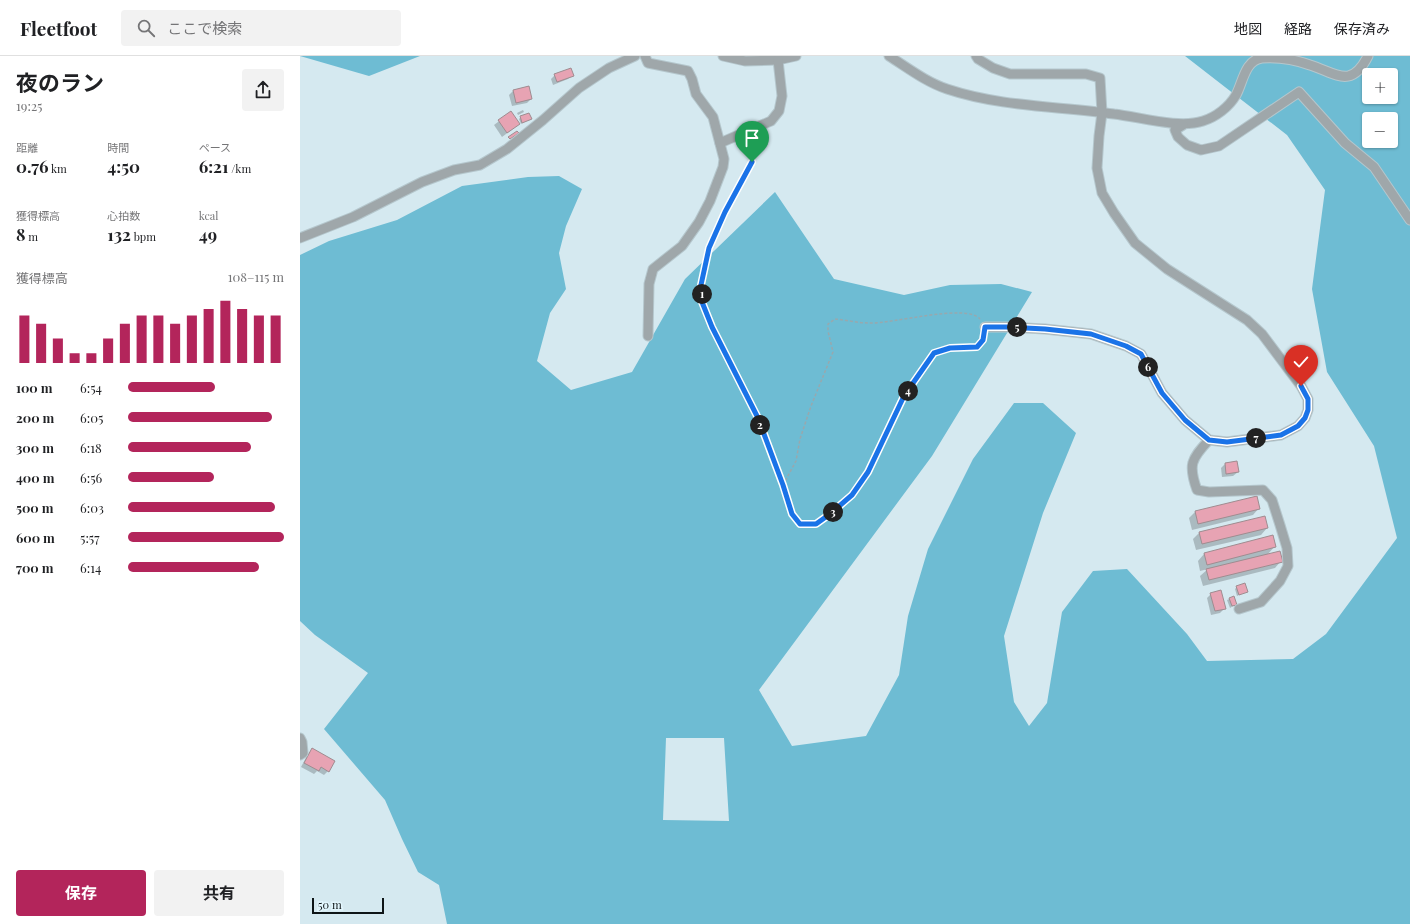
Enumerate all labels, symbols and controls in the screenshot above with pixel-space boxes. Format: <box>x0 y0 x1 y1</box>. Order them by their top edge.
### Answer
search box <box>121 10 401 46</box>
text: Fleetfoot <box>20 15 97 41</box>
icon: search <box>135 17 157 39</box>
text: ここで検索 <box>167 18 242 38</box>
text: 地図 <box>1234 19 1262 38</box>
text: 経路 <box>1284 19 1312 38</box>
text: 保存済み <box>1334 19 1390 38</box>
text: 夜のラン <box>16 67 104 97</box>
map controls <box>1362 68 1398 148</box>
button: + <box>1362 68 1398 104</box>
button: share <box>242 69 284 111</box>
text: 19:25 <box>16 97 43 114</box>
button: − <box>1362 112 1398 148</box>
pin <box>735 121 769 162</box>
icon: arrive <box>741 127 763 149</box>
text: 距離 <box>16 140 38 155</box>
text: 時間 <box>107 140 129 155</box>
text: ペース <box>199 140 231 155</box>
text: 0.76 <box>16 155 49 177</box>
text: 4:50 <box>107 155 140 177</box>
text: 6:21 <box>199 155 229 177</box>
text: km <box>49 161 67 176</box>
text: /km <box>229 161 251 176</box>
text: 獲得標高 <box>16 208 60 223</box>
text: 心拍数 <box>107 208 140 223</box>
text: kcal <box>199 208 218 223</box>
text: 8 <box>16 223 26 245</box>
text: 132 <box>107 223 131 245</box>
text: 49 <box>199 223 217 245</box>
text: m <box>26 229 38 244</box>
text: bpm <box>131 229 156 244</box>
text: 108–115 m <box>228 268 284 285</box>
text: 獲得標高 <box>16 269 68 286</box>
pin: 1 <box>692 284 712 304</box>
text: 1 <box>700 286 704 301</box>
pin: 5 <box>1007 317 1027 337</box>
text: 5 <box>1014 319 1020 334</box>
pin <box>1284 345 1318 386</box>
icon: check <box>1290 351 1312 373</box>
pin: 6 <box>1138 357 1158 377</box>
text: 6 <box>1145 359 1151 374</box>
text: 100 m <box>16 379 53 396</box>
text: 6:54 <box>80 379 102 396</box>
pin: 4 <box>898 381 918 401</box>
text: 4 <box>905 383 911 398</box>
text: 200 m <box>16 409 54 426</box>
text: 6:05 <box>80 409 103 426</box>
pin: 2 <box>750 415 770 435</box>
text: 2 <box>757 417 763 432</box>
pin: 7 <box>1246 428 1266 448</box>
text: 7 <box>1253 430 1259 445</box>
text: 300 m <box>16 439 54 456</box>
text: 6:18 <box>80 439 102 456</box>
text: 400 m <box>16 469 54 486</box>
text: 6:56 <box>80 469 102 486</box>
text: 500 m <box>16 499 54 516</box>
text: 6:03 <box>80 499 104 516</box>
pin: 3 <box>823 502 843 522</box>
text: 3 <box>830 504 836 519</box>
text: 600 m <box>16 529 55 546</box>
text: 5:57 <box>80 529 100 546</box>
text: 700 m <box>16 559 53 576</box>
text: 6:14 <box>80 559 101 576</box>
button: 保存 <box>16 870 146 916</box>
button: 共有 <box>154 870 284 916</box>
scale bar <box>312 896 384 915</box>
text: 50 m <box>318 897 342 912</box>

